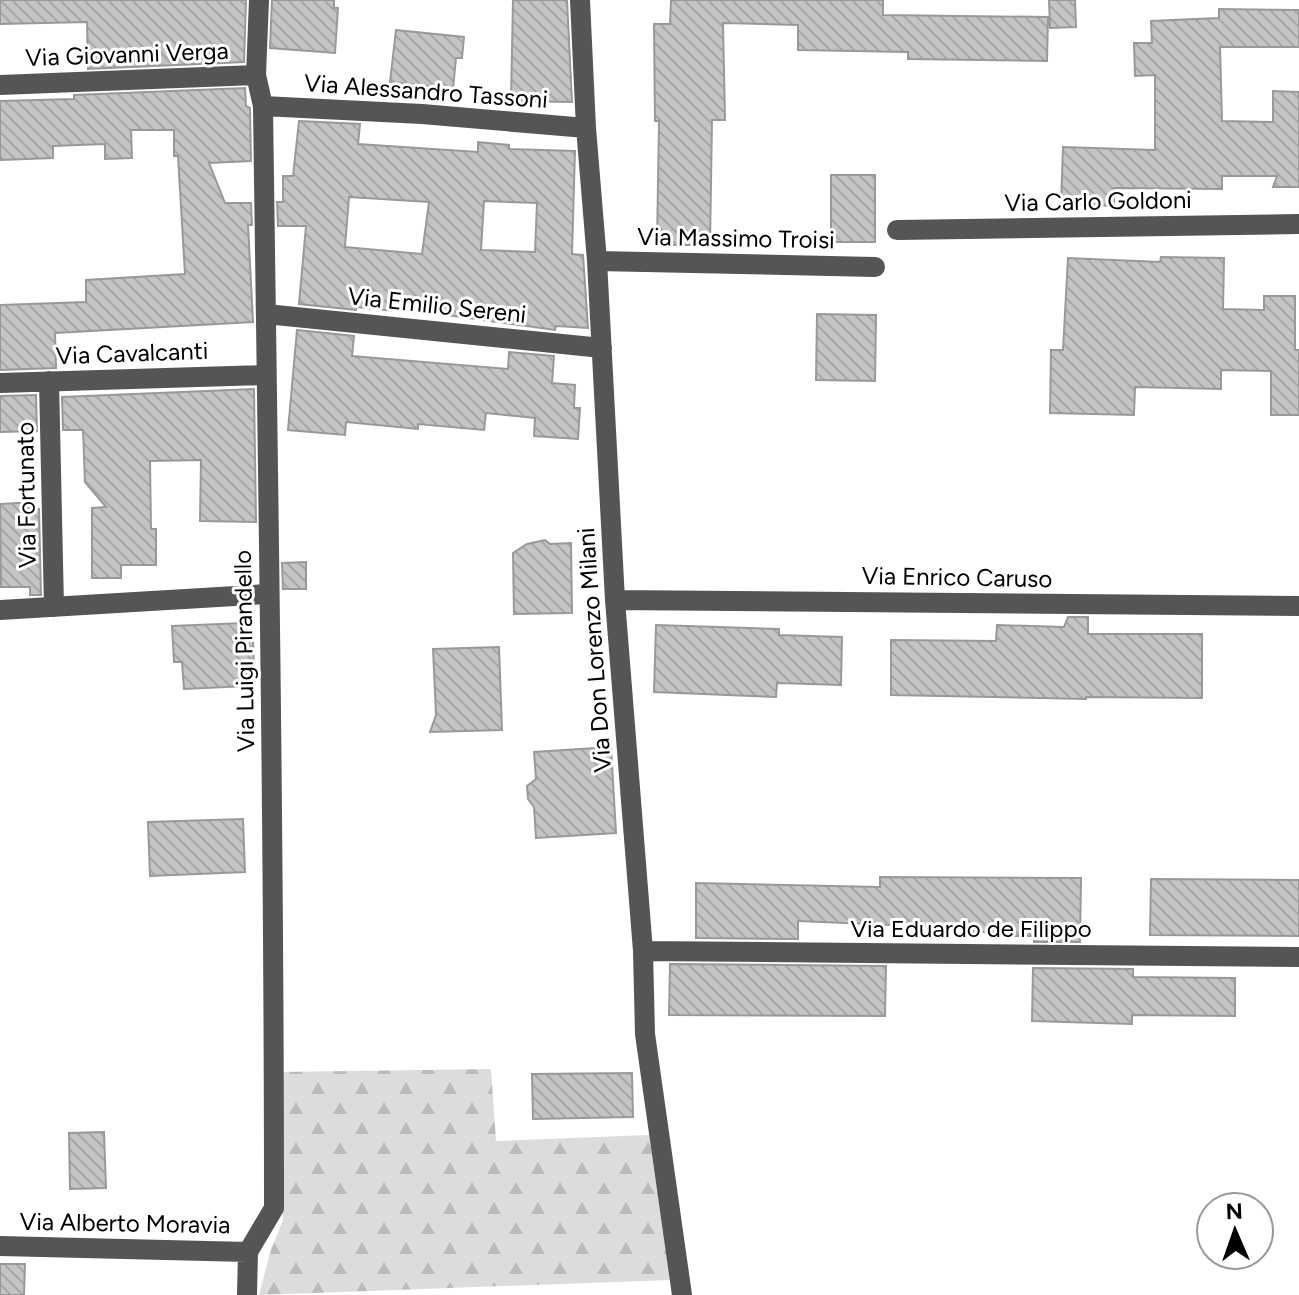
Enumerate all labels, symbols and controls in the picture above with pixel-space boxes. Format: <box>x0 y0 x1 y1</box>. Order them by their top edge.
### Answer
street label: Via Giovanni Verga <box>25 36 229 72</box>
street label: Via Alessandro Tassoni <box>303 68 549 114</box>
street label: Via Carlo Goldoni <box>1004 185 1192 217</box>
street label: Via Massimo Troisi <box>637 222 835 254</box>
street label: Via Emilio Sereni <box>346 281 528 329</box>
street label: Via Cavalcanti <box>55 336 209 370</box>
street label: Via Fortunato <box>10 422 42 568</box>
street label: Via Don Lorenzo Milani <box>571 527 617 773</box>
street label: Via Luigi Pirandello <box>228 550 260 752</box>
street label: Via Enrico Caruso <box>861 561 1053 593</box>
street label: Via Eduardo de Filippo <box>850 914 1092 943</box>
north arrow <box>1195 1191 1275 1271</box>
text: N <box>1225 1198 1243 1225</box>
street label: Via Alberto Moravia <box>19 1207 231 1239</box>

